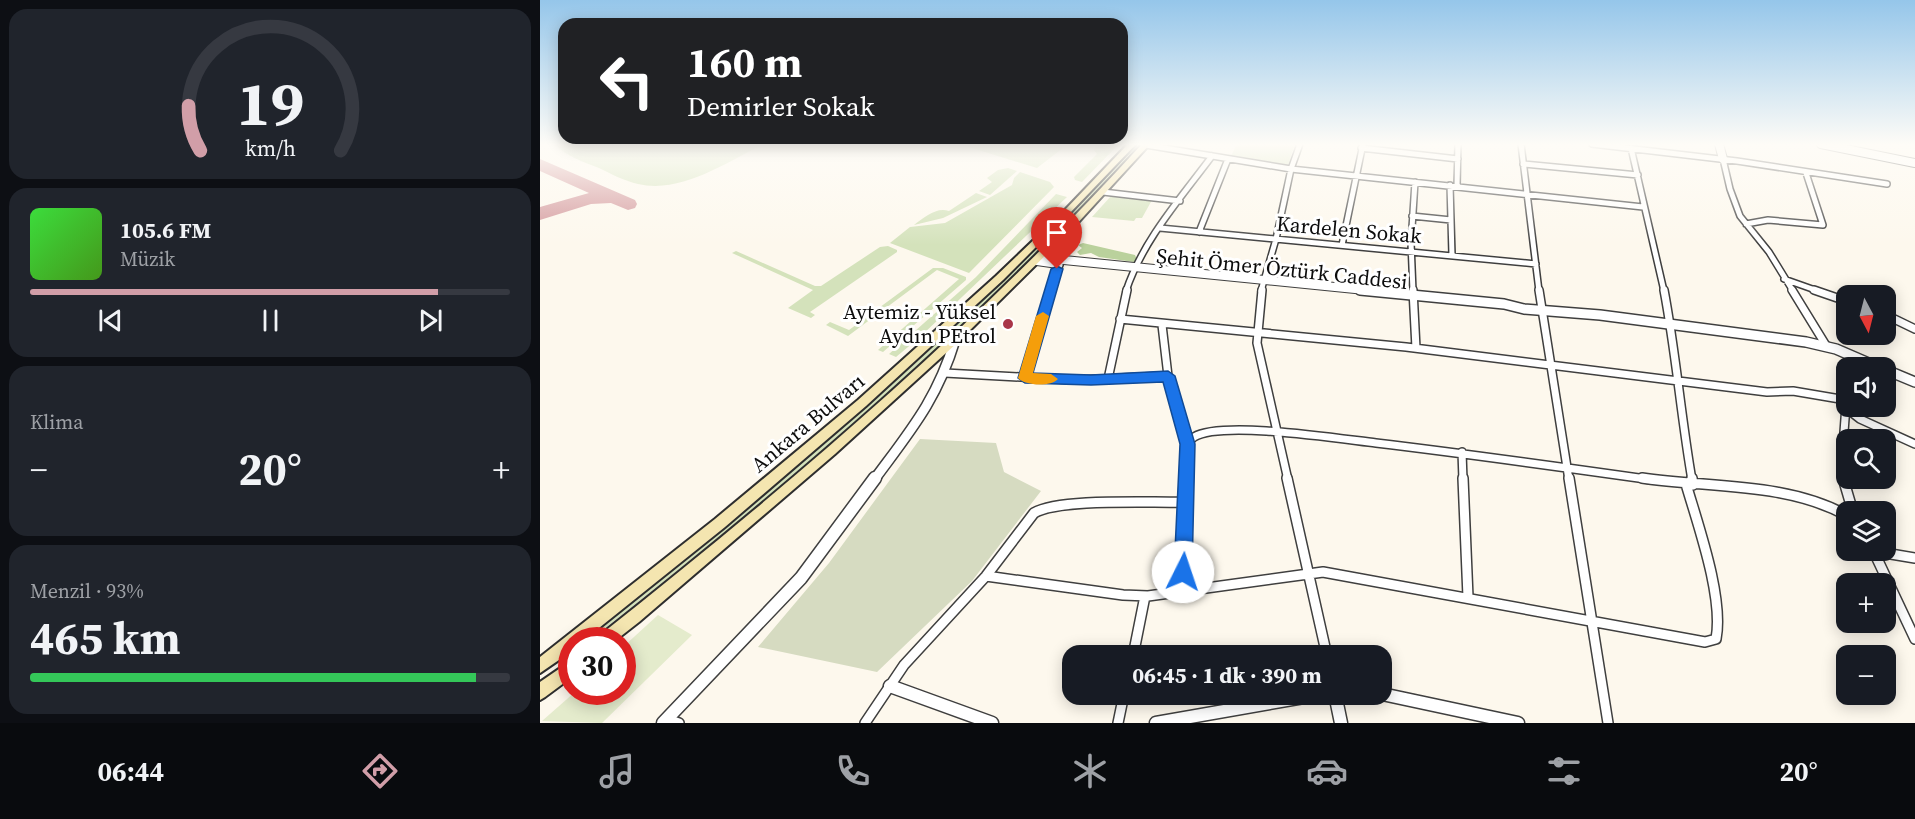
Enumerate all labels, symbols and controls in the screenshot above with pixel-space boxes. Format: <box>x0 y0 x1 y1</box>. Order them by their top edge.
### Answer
text: 160 m <box>687 33 802 91</box>
icon: left <box>588 42 666 120</box>
text: 19 <box>236 60 304 146</box>
text: Demirler Sokak <box>687 88 875 125</box>
text: km/h <box>244 134 296 163</box>
pin <box>1031 207 1082 269</box>
street label: Kardelen Sokak <box>1275 209 1423 250</box>
text: 105.6 FM <box>120 215 211 245</box>
icon: arrive <box>1040 216 1073 249</box>
street label: Şehit Ömer Öztürk Caddesi <box>1155 241 1409 296</box>
text: Müzik <box>120 245 175 273</box>
north arrow <box>1836 285 1896 345</box>
map controls <box>1836 285 1896 705</box>
place label: Aytemiz - Yüksel Aydın PEtrol <box>843 297 996 350</box>
icon: previous <box>94 304 127 337</box>
icon: pause <box>254 304 287 337</box>
icon: next <box>414 304 447 337</box>
marker: Aytemiz - Yüksel Aydın PEtrol <box>1001 317 1015 331</box>
button: sound <box>1836 357 1896 417</box>
street label: Ankara Bulvarı <box>745 366 871 479</box>
text: Klima <box>30 408 83 436</box>
button: search <box>1836 429 1896 489</box>
text: 20° <box>238 438 302 500</box>
text: − <box>30 447 48 492</box>
text: + <box>492 447 510 492</box>
button: layers <box>1836 501 1896 561</box>
position arrow <box>1151 540 1215 604</box>
button: + <box>1836 573 1896 633</box>
text: Menzil · 93% <box>30 577 144 605</box>
text: 465 km <box>30 607 181 669</box>
speed limit sign: 30 <box>558 627 636 705</box>
button: − <box>1836 645 1896 705</box>
text: 06:45 · 1 dk · 390 m <box>1132 660 1322 690</box>
icon: directions <box>359 750 401 792</box>
icon: music <box>596 750 638 792</box>
icon: phone <box>832 750 874 792</box>
icon: climate <box>1069 750 1111 792</box>
icon: car <box>1306 750 1348 792</box>
icon: filters <box>1543 750 1585 792</box>
text: 06:44 <box>97 753 164 790</box>
text: 20° <box>1779 753 1818 790</box>

